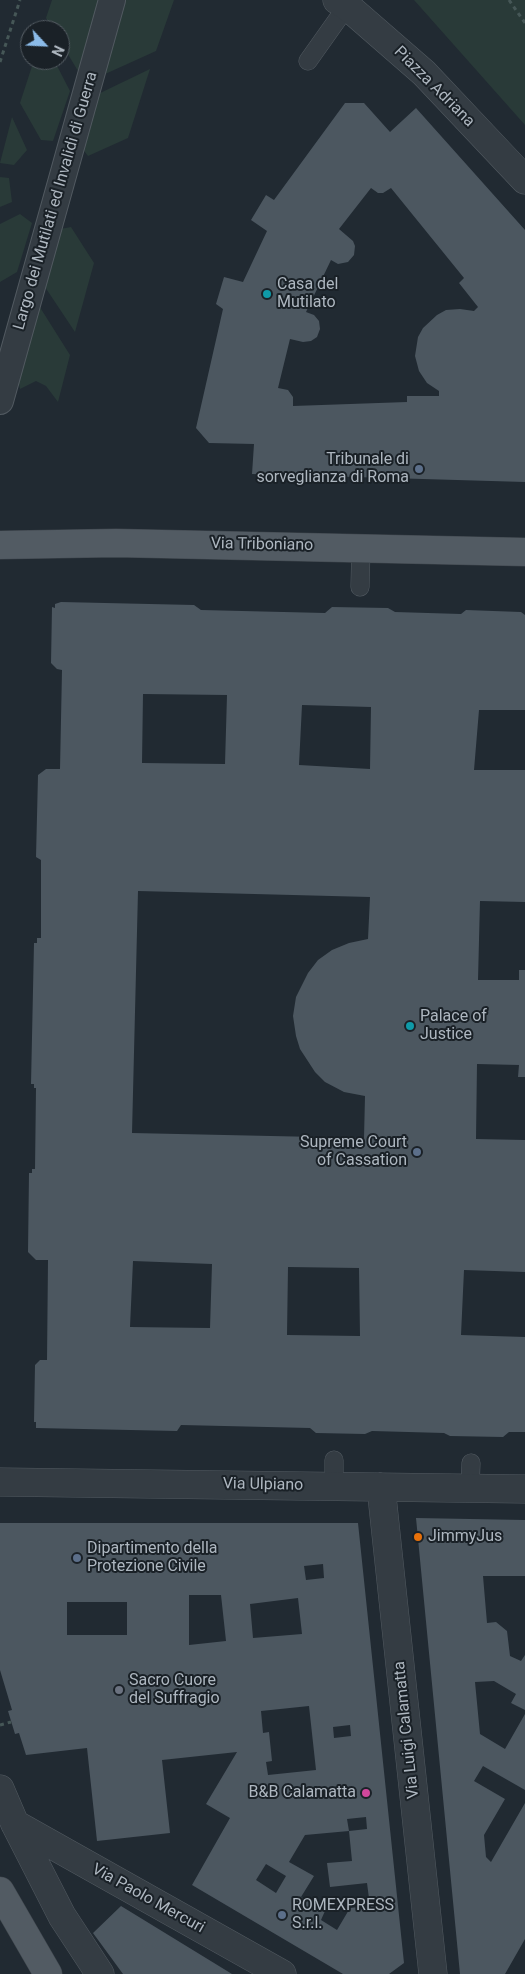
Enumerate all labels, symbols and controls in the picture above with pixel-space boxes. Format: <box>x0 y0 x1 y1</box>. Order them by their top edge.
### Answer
north arrow <box>20 20 70 70</box>
text: N <box>48 43 67 59</box>
street label: Piazza Adriana <box>390 43 478 131</box>
street label: Largo dei Mutilati ed Invalidi di Guerra <box>10 70 102 332</box>
place label: Casa del Mutilato <box>277 275 338 313</box>
marker: Casa del Mutilato <box>261 288 273 300</box>
place label: Tribunale di sorveglianza di Roma <box>256 450 409 488</box>
marker: Tribunale di sorveglianza di Roma <box>413 463 425 475</box>
street label: Via Triboniano <box>211 535 313 555</box>
place label: Palace of Justice <box>420 1007 487 1045</box>
marker: Palace of Justice <box>404 1020 416 1032</box>
place label: Supreme Court of Cassation <box>300 1133 407 1171</box>
marker: Supreme Court of Cassation <box>411 1146 423 1158</box>
street label: Via Ulpiano <box>223 1475 303 1495</box>
place label: JimmyJus <box>428 1527 502 1547</box>
marker: JimmyJus <box>412 1531 424 1543</box>
place label: Dipartimento della Protezione Civile <box>87 1539 218 1577</box>
marker: Dipartimento della Protezione Civile <box>71 1552 83 1564</box>
street label: Via Luigi Calamatta <box>390 1660 424 1800</box>
place label: Sacro Cuore del Suffragio <box>129 1671 220 1709</box>
marker: Sacro Cuore del Suffragio <box>113 1684 125 1696</box>
place label: B&B Calamatta <box>249 1783 356 1803</box>
marker: B&B Calamatta <box>360 1787 372 1799</box>
street label: Via Paolo Mercuri <box>88 1860 208 1938</box>
place label: ROMEXPRESS S.r.l. <box>292 1896 394 1934</box>
marker: ROMEXPRESS S.r.l. <box>276 1909 288 1921</box>

